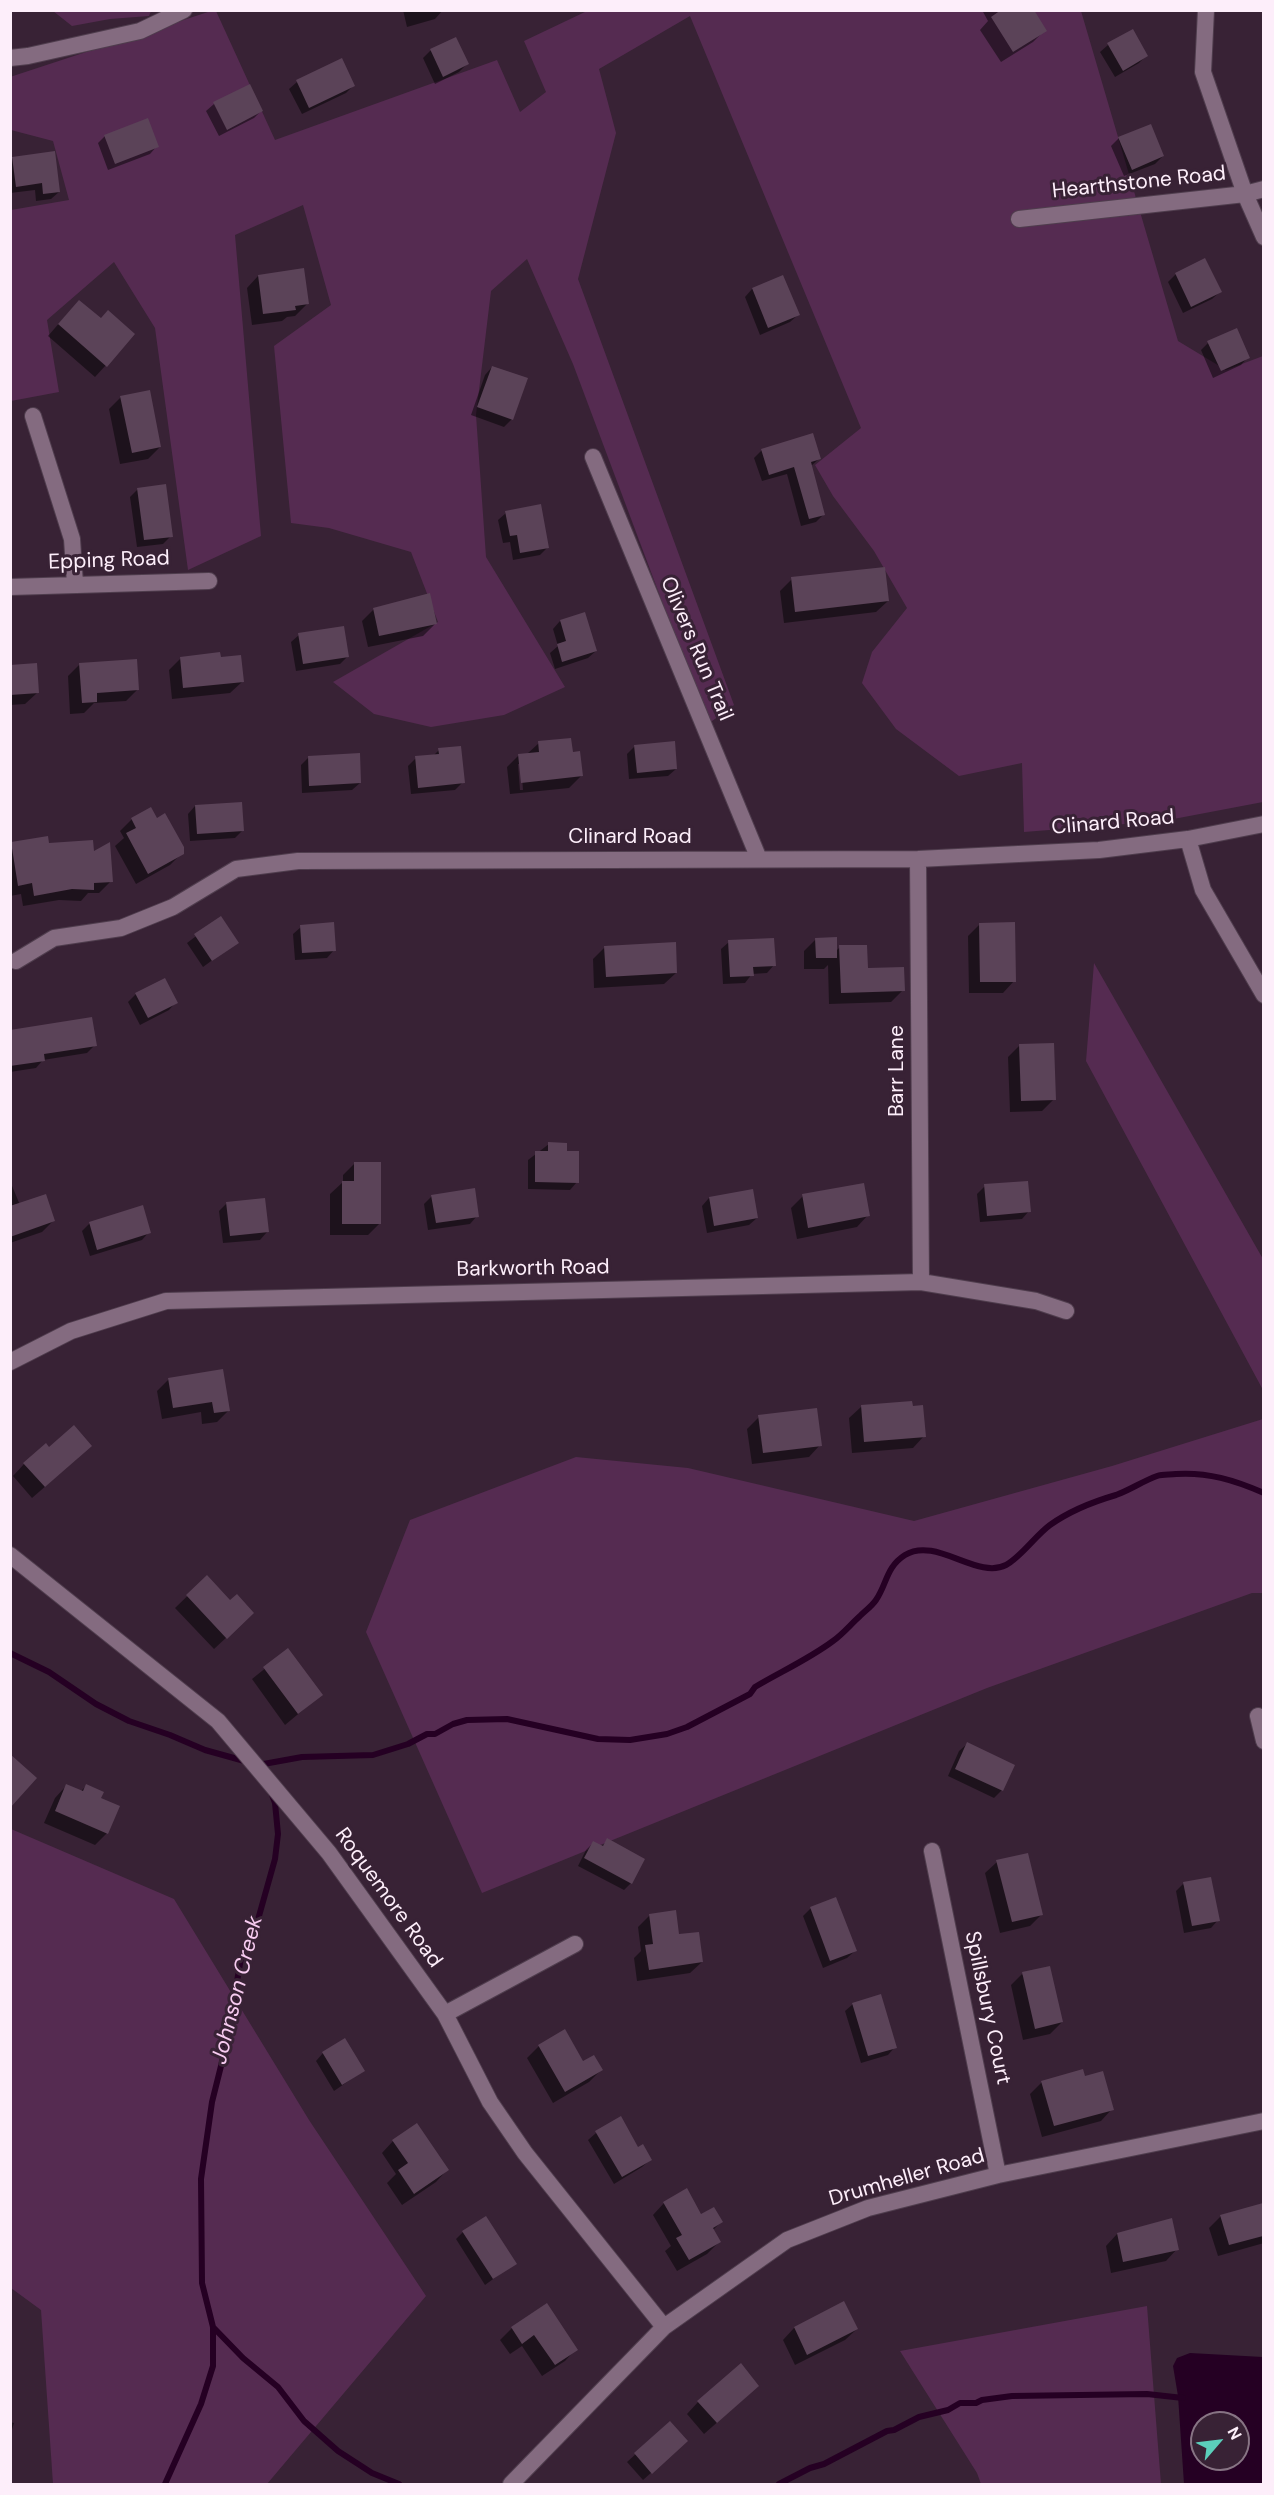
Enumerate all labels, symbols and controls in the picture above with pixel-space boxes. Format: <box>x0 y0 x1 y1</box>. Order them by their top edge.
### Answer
street label: Hearthstone Road <box>1051 161 1227 205</box>
street label: Epping Road <box>48 546 170 576</box>
street label: Olivers Run Trail <box>654 573 738 725</box>
street label: Clinard Road <box>1051 805 1175 841</box>
street label: Clinard Road <box>568 824 692 850</box>
street label: Barr Lane <box>884 1025 910 1117</box>
street label: Barkworth Road <box>456 1255 610 1283</box>
street label: Roquemore Road <box>329 1823 447 1973</box>
water label: Johnson Creek <box>207 1913 269 2067</box>
street label: Spillsbury Court <box>958 1929 1016 2087</box>
street label: Drumheller Road <box>826 2144 988 2212</box>
north arrow <box>1190 2411 1250 2471</box>
text: N <box>1223 2423 1247 2443</box>

